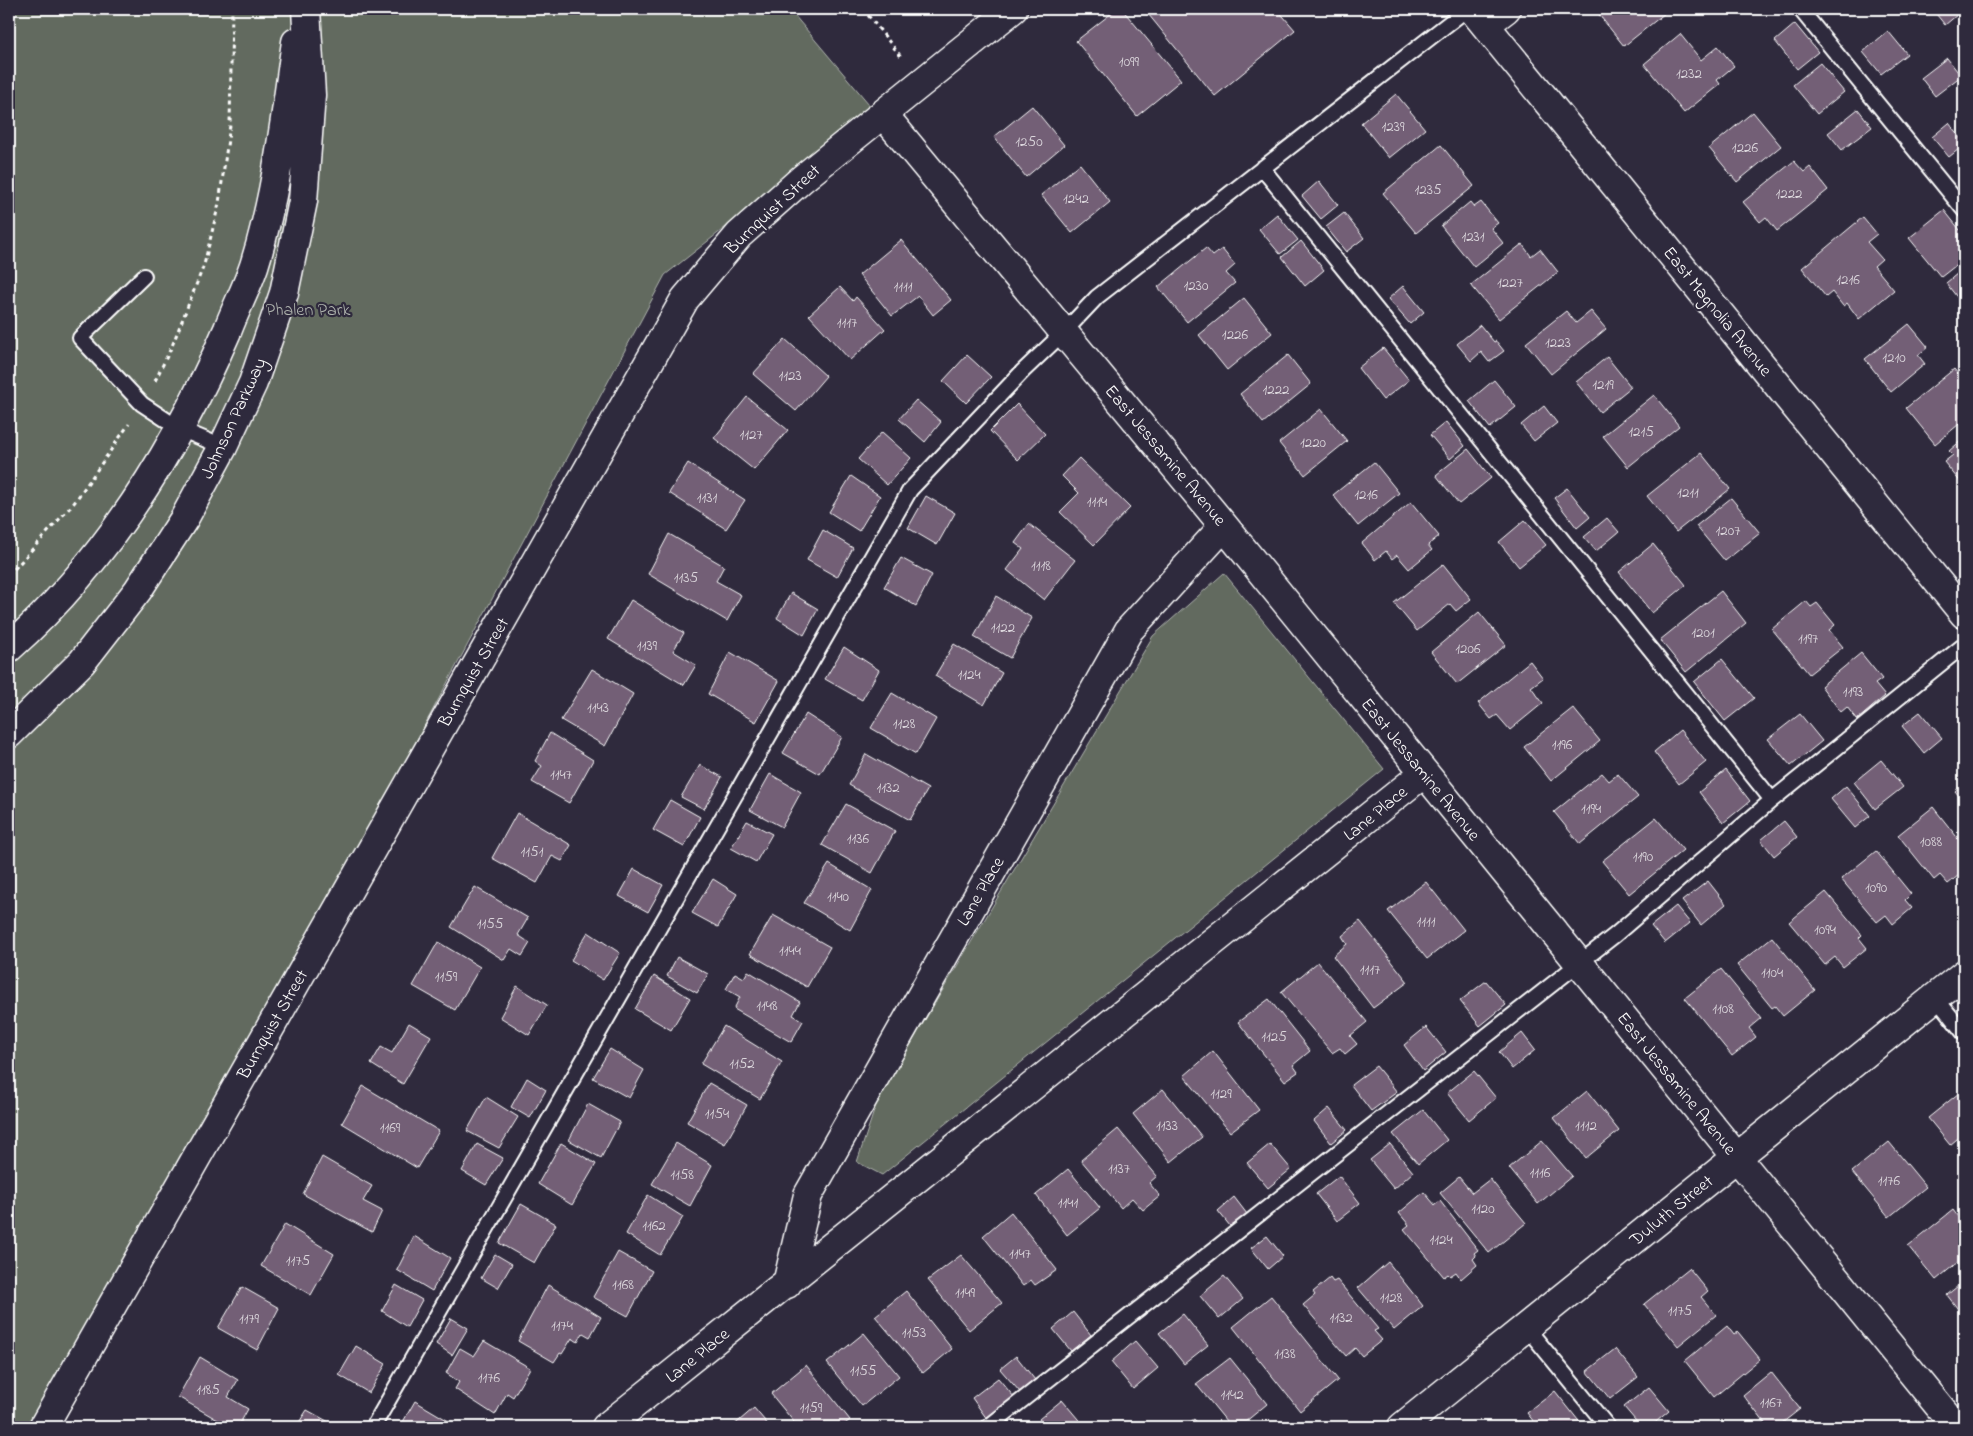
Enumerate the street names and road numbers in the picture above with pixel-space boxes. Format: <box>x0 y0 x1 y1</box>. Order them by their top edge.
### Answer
street label: Burnquist Street <box>719 159 827 263</box>
street label: East Magnolia Avenue <box>1655 241 1778 384</box>
street label: Johnson Parkway <box>195 354 274 484</box>
street label: East Jessamine Avenue <box>1097 380 1232 533</box>
street label: Burnquist Street <box>432 613 517 734</box>
street label: East Jessamine Avenue <box>1353 693 1486 848</box>
street label: Lane Place <box>1339 780 1415 849</box>
street label: Lane Place <box>951 852 1012 931</box>
street label: Burnquist Street <box>231 965 316 1086</box>
street label: East Jessamine Avenue <box>1609 1007 1742 1162</box>
street label: Duluth Street <box>1624 1170 1720 1254</box>
street label: Lane Place <box>661 1322 737 1391</box>

